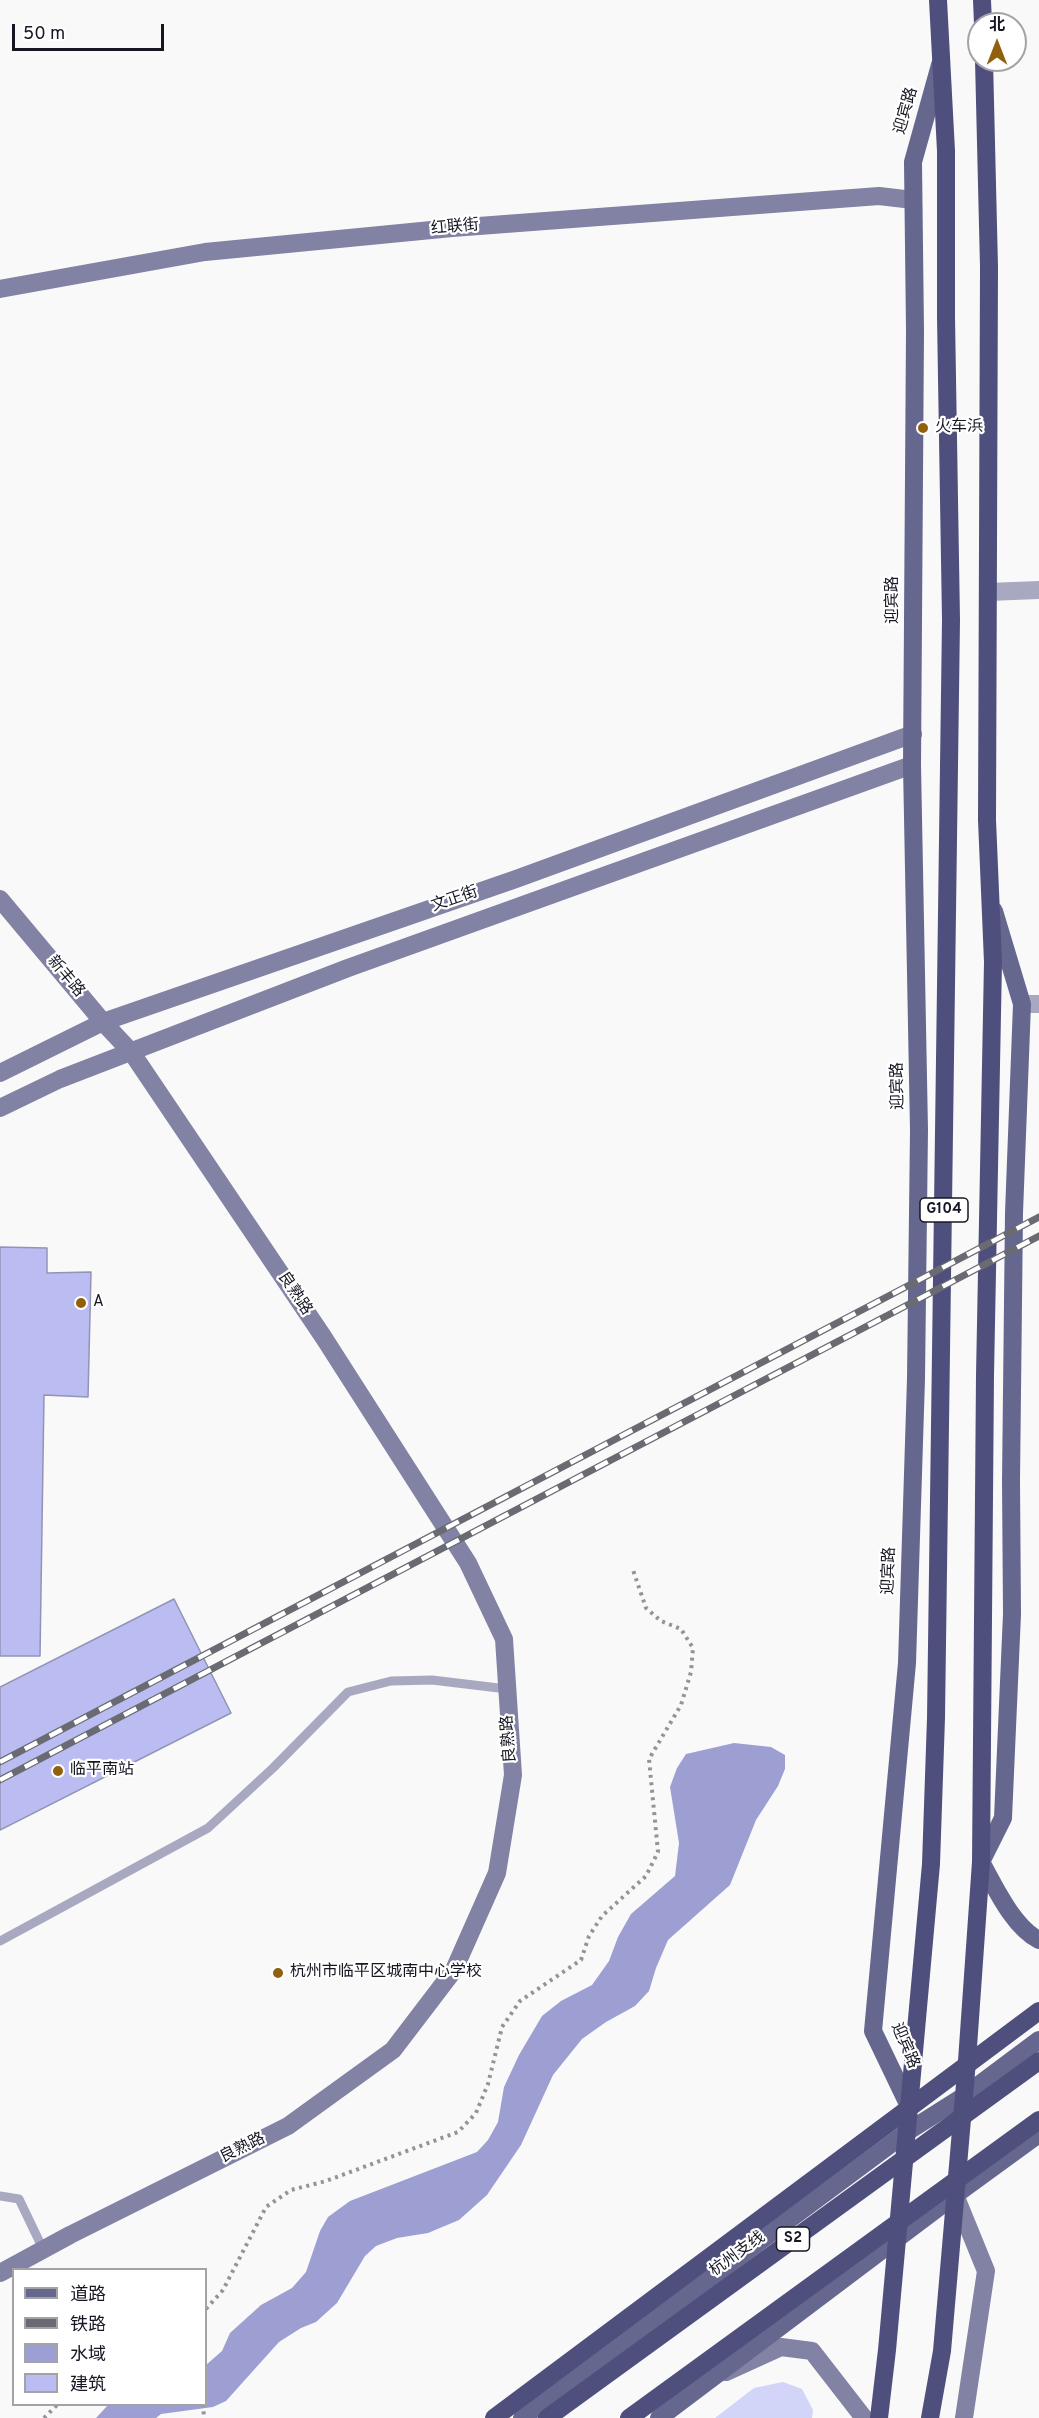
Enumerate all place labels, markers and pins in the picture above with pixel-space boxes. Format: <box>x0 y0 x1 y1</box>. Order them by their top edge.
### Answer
place label: 火车浜 <box>935 418 983 438</box>
marker: 火车浜 <box>916 421 930 435</box>
place label: A <box>93 1293 104 1313</box>
marker: A <box>74 1296 88 1310</box>
place label: 临平南站 <box>70 1761 134 1781</box>
marker: 临平南站 <box>51 1764 65 1778</box>
place label: 杭州市临平区城南中心学校 <box>290 1963 482 1983</box>
marker: 杭州市临平区城南中心学校 <box>271 1966 285 1980</box>

